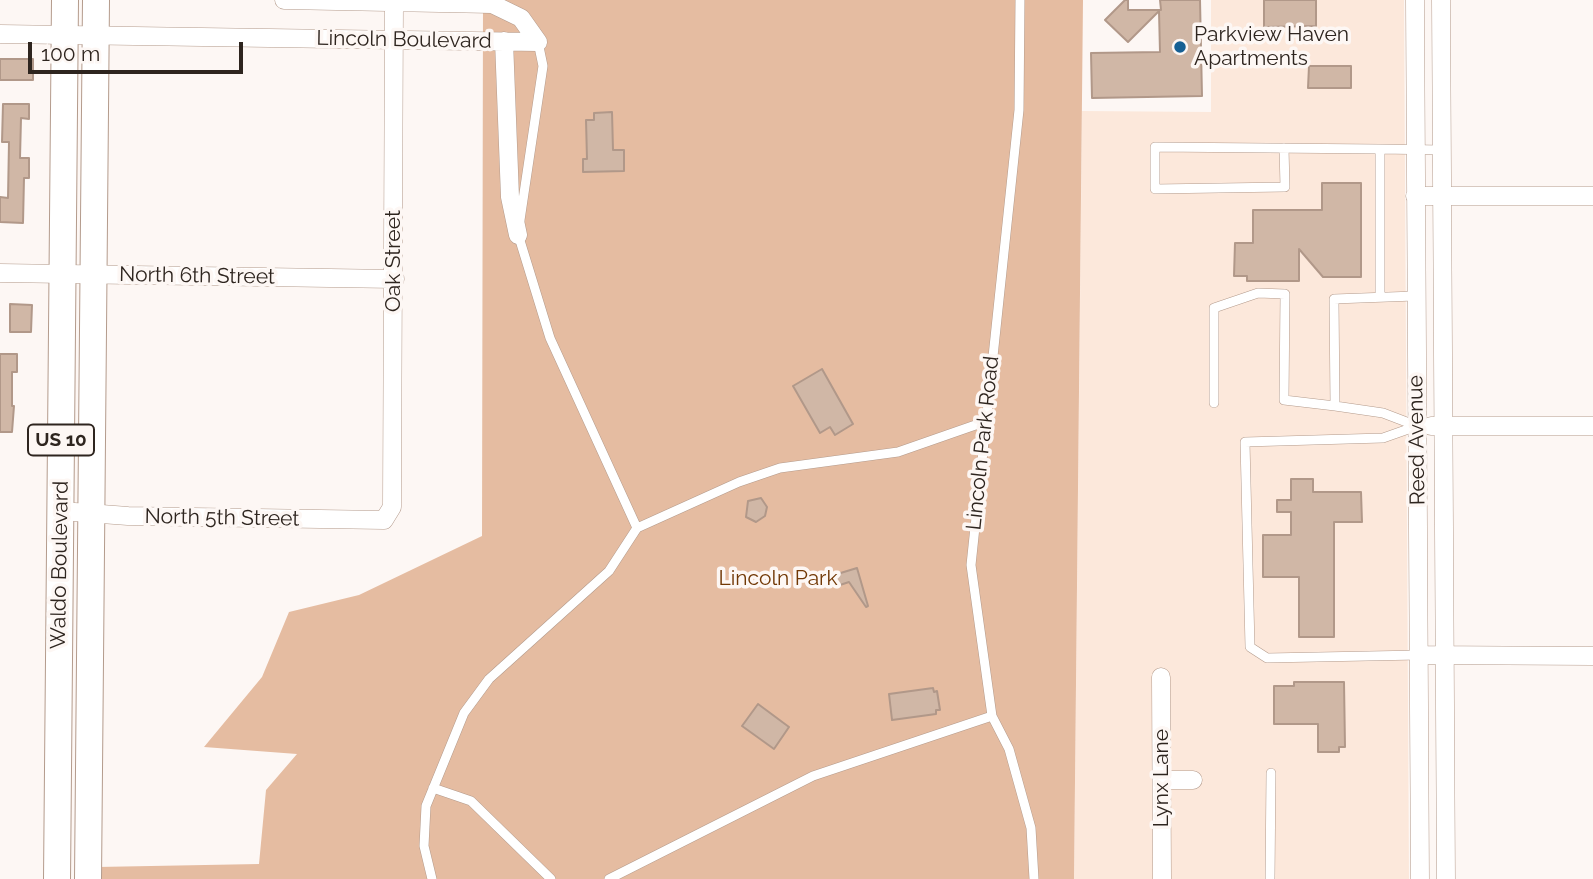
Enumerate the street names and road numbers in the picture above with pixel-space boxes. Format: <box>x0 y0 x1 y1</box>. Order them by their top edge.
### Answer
street label: Lincoln Boulevard <box>316 26 492 54</box>
street label: Oak Street <box>381 210 407 312</box>
street label: North 6th Street <box>119 262 275 290</box>
street label: Lincoln Park Road <box>961 355 1005 531</box>
street label: Reed Avenue <box>1403 375 1431 505</box>
road number: US 10 <box>28 424 94 456</box>
street label: Waldo Boulevard <box>46 481 74 649</box>
street label: North 5th Street <box>144 504 300 532</box>
street label: Lynx Lane <box>1149 729 1175 827</box>

